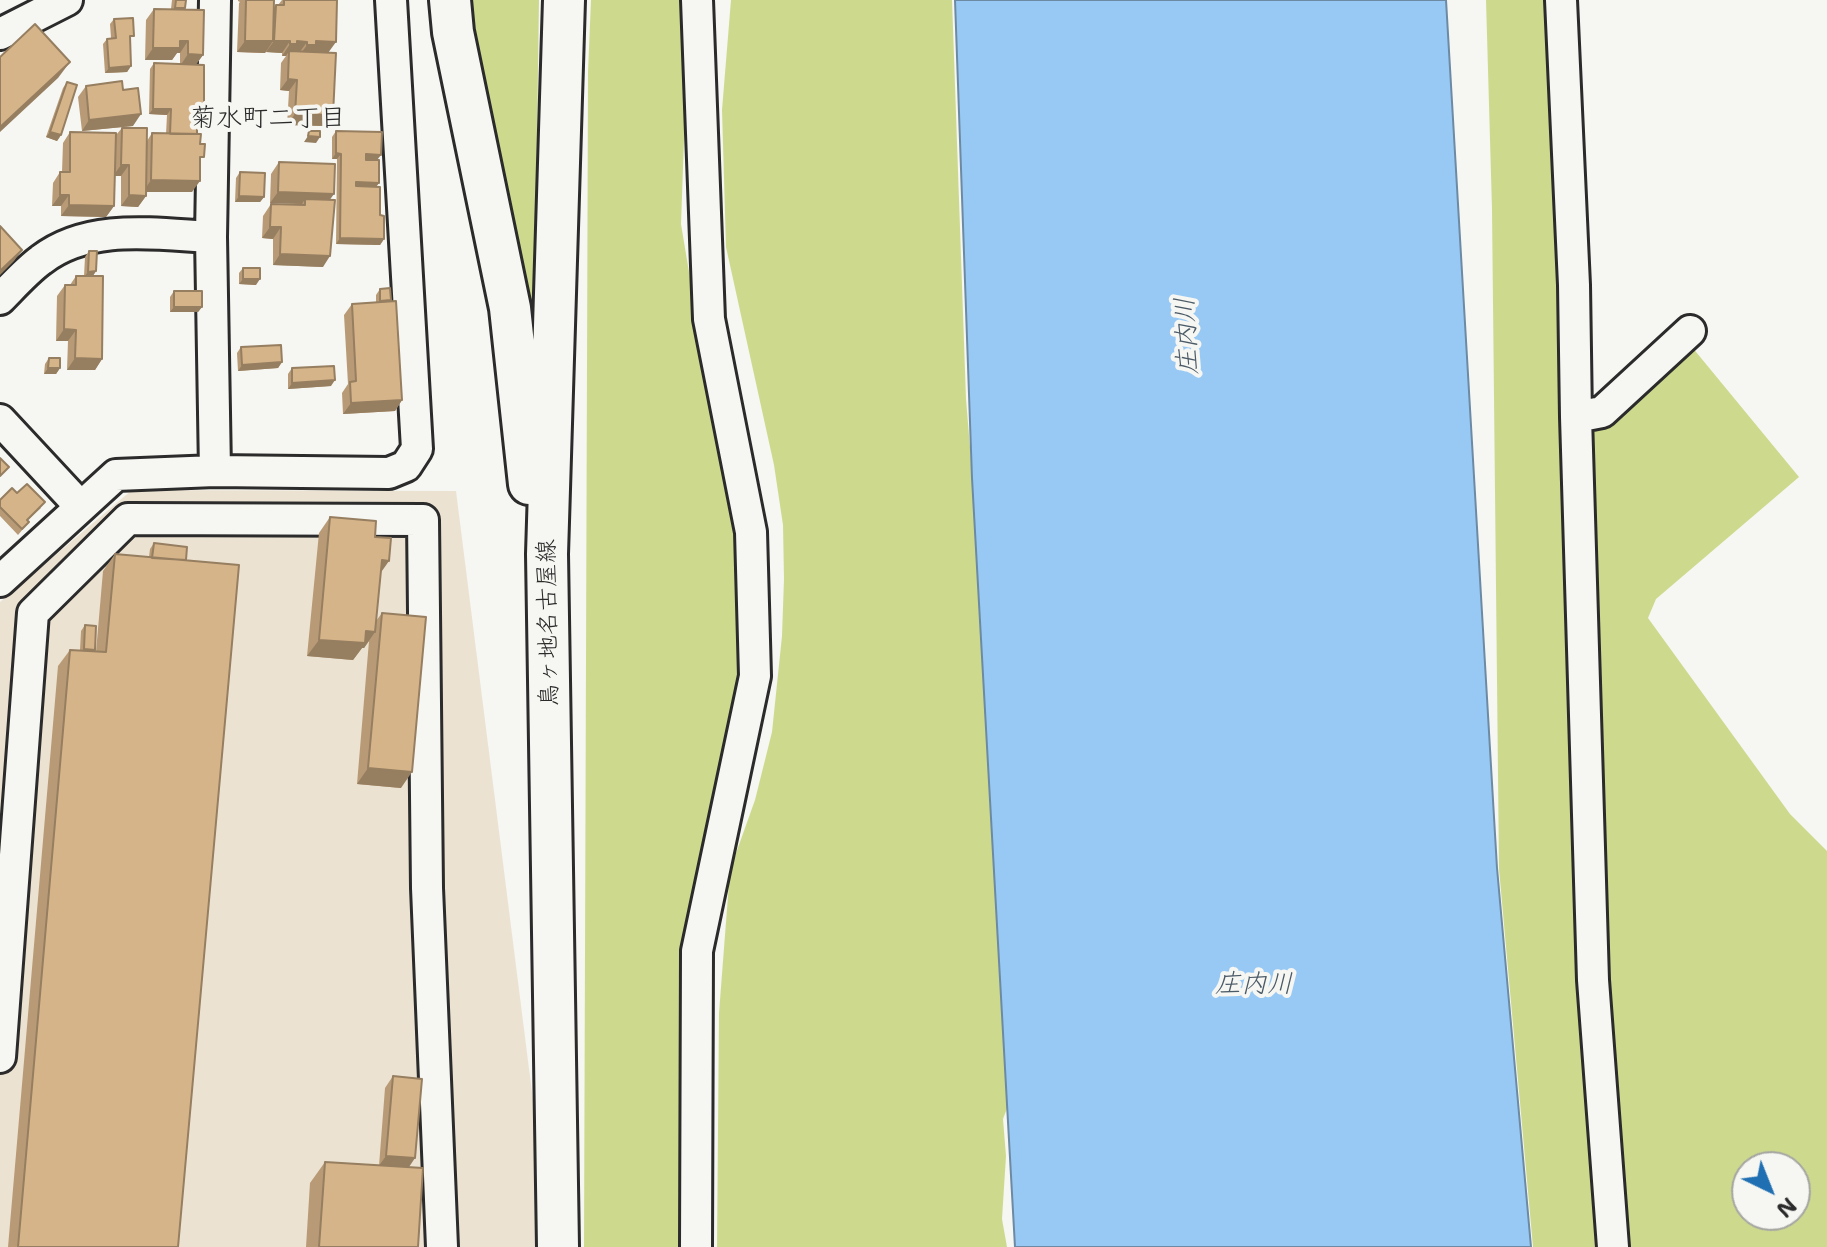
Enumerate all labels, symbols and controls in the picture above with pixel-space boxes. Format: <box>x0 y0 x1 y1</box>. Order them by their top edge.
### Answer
district label: 菊水町二丁目 <box>190 103 346 135</box>
water label: 庄内川 <box>1170 296 1206 376</box>
street label: 鳥ヶ地名古屋線 <box>533 539 565 707</box>
water label: 庄内川 <box>1215 969 1293 1001</box>
north arrow <box>1731 1151 1811 1231</box>
text: N <box>1770 1191 1803 1224</box>

